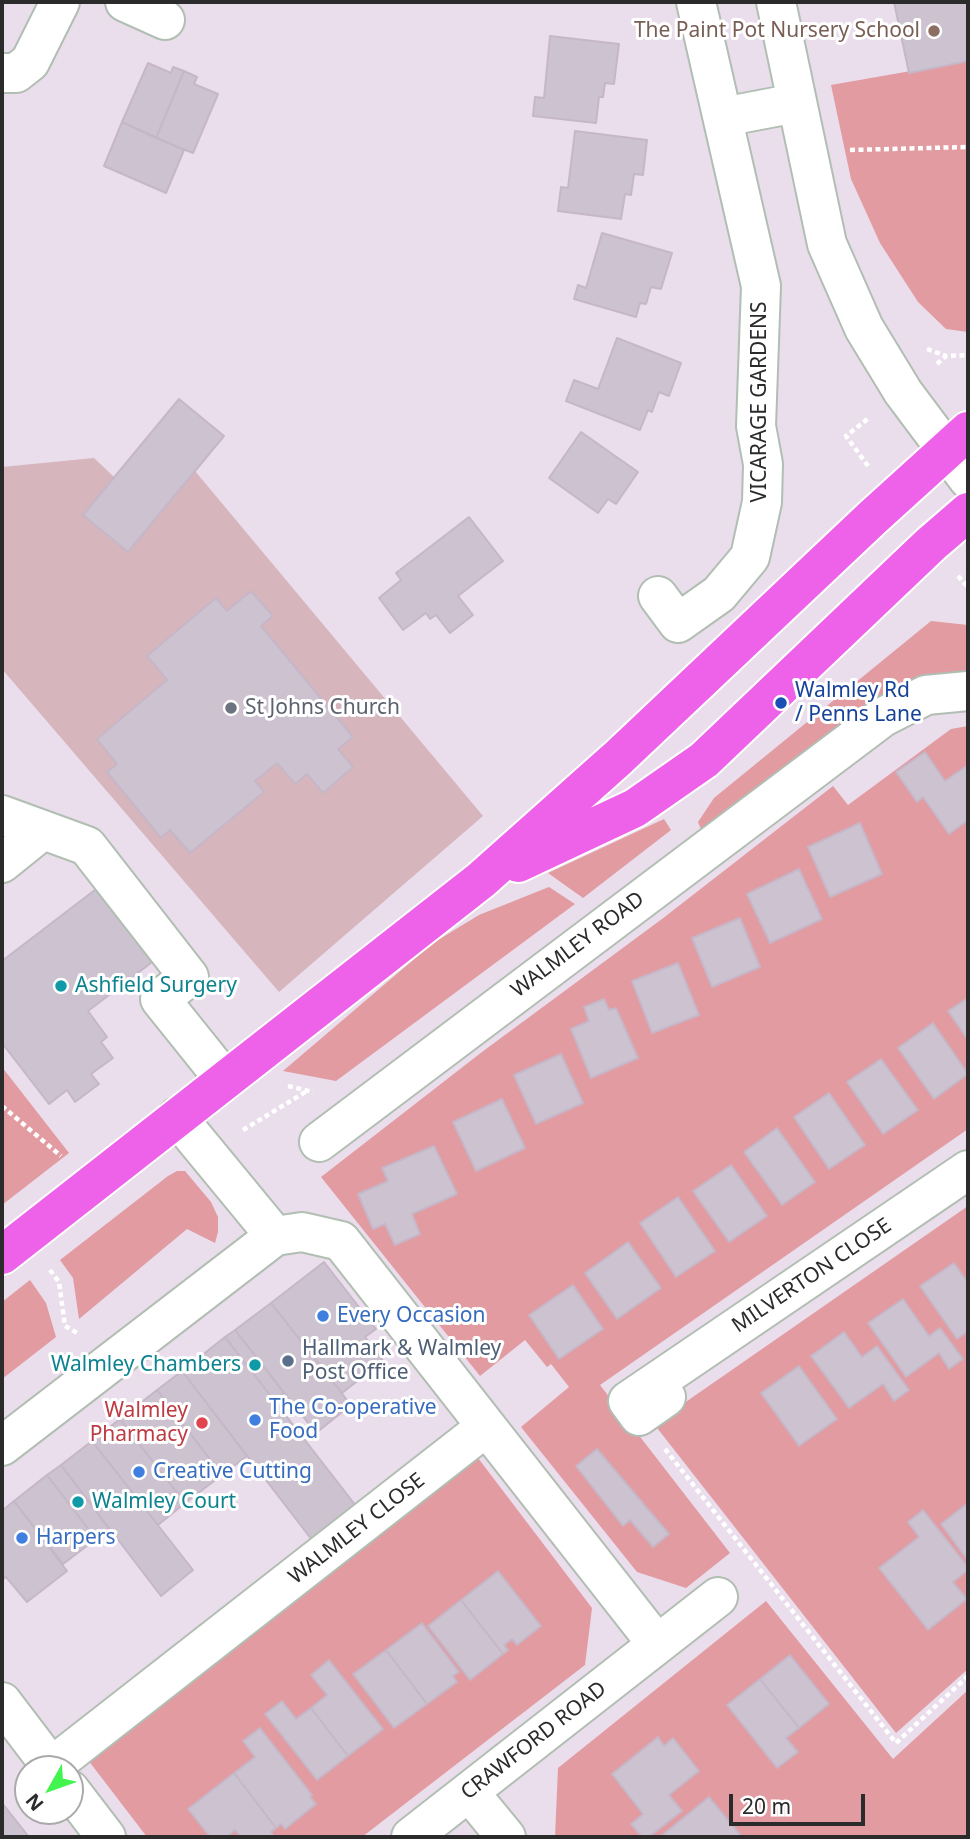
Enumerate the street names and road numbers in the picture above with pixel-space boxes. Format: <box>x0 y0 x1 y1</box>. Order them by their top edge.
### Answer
street label: VICARAGE GARDENS <box>747 301 773 503</box>
street label: WALMLEY ROAD <box>507 887 649 1003</box>
street label: MILVERTON CLOSE <box>728 1213 896 1339</box>
street label: WALMLEY CLOSE <box>284 1468 430 1590</box>
street label: CRAWFORD ROAD <box>456 1676 612 1806</box>

